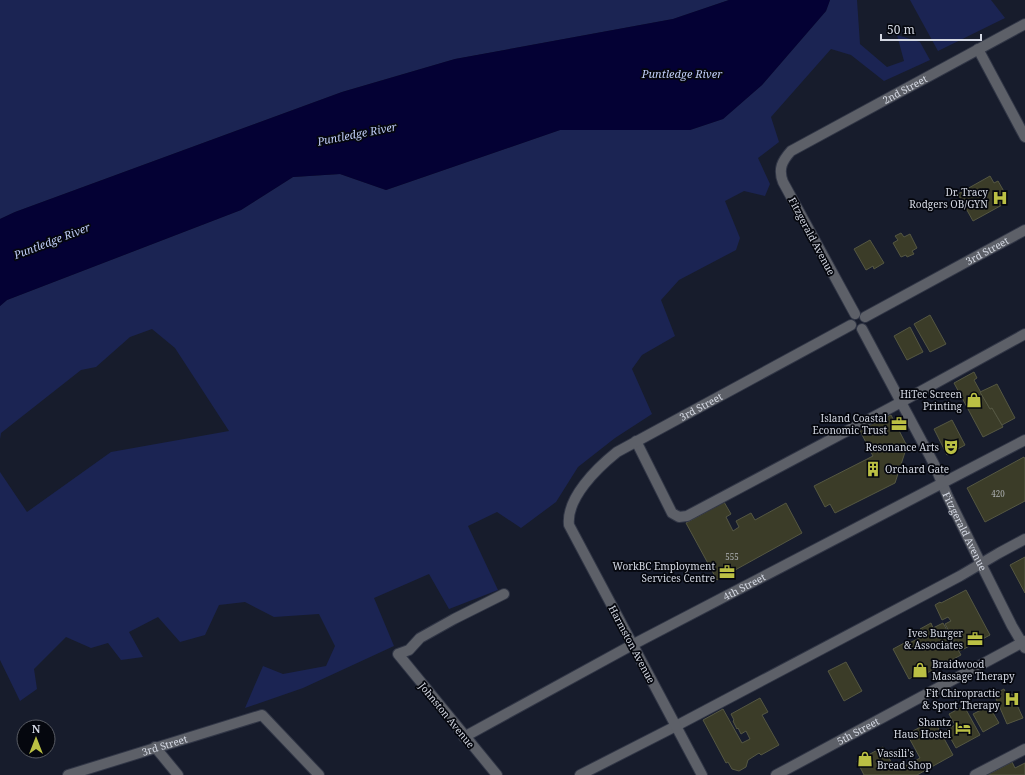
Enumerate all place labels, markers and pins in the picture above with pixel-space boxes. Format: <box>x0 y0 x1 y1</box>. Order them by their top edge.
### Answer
place label: Dr. Tracy Rodgers OB/GYN <box>909 185 988 211</box>
hospital icon: Dr. Tracy Rodgers OB/GYN <box>991 189 1009 207</box>
place label: HiTec Screen Printing <box>900 387 963 413</box>
shop icon: HiTec Screen Printing <box>965 391 983 409</box>
place label: Island Coastal Economic Trust <box>812 411 887 437</box>
office icon: Island Coastal Economic Trust <box>890 415 908 433</box>
theatre icon: Resonance Arts <box>942 438 960 456</box>
place label: Resonance Arts <box>866 440 939 454</box>
building icon: Orchard Gate <box>864 460 882 478</box>
place label: Orchard Gate <box>885 462 949 476</box>
place label: WorkBC Employment Services Centre <box>613 559 715 585</box>
office icon: WorkBC Employment Services Centre <box>718 563 736 581</box>
place label: Ives Burger & Associates <box>904 626 963 652</box>
office icon: Ives Burger & Associates <box>966 630 984 648</box>
place label: Braidwood Massage Therapy <box>932 657 1015 683</box>
shop icon: Braidwood Massage Therapy <box>911 661 929 679</box>
place label: Fit Chiropractic & Sport Therapy <box>922 686 1000 712</box>
hospital icon: Fit Chiropractic & Sport Therapy <box>1003 690 1021 708</box>
place label: Shantz Haus Hostel <box>894 715 951 741</box>
hotel icon: Shantz Haus Hostel <box>954 719 972 737</box>
place label: Vassili's Bread Shop <box>877 746 932 772</box>
shop icon: Vassili's Bread Shop <box>856 750 874 768</box>

